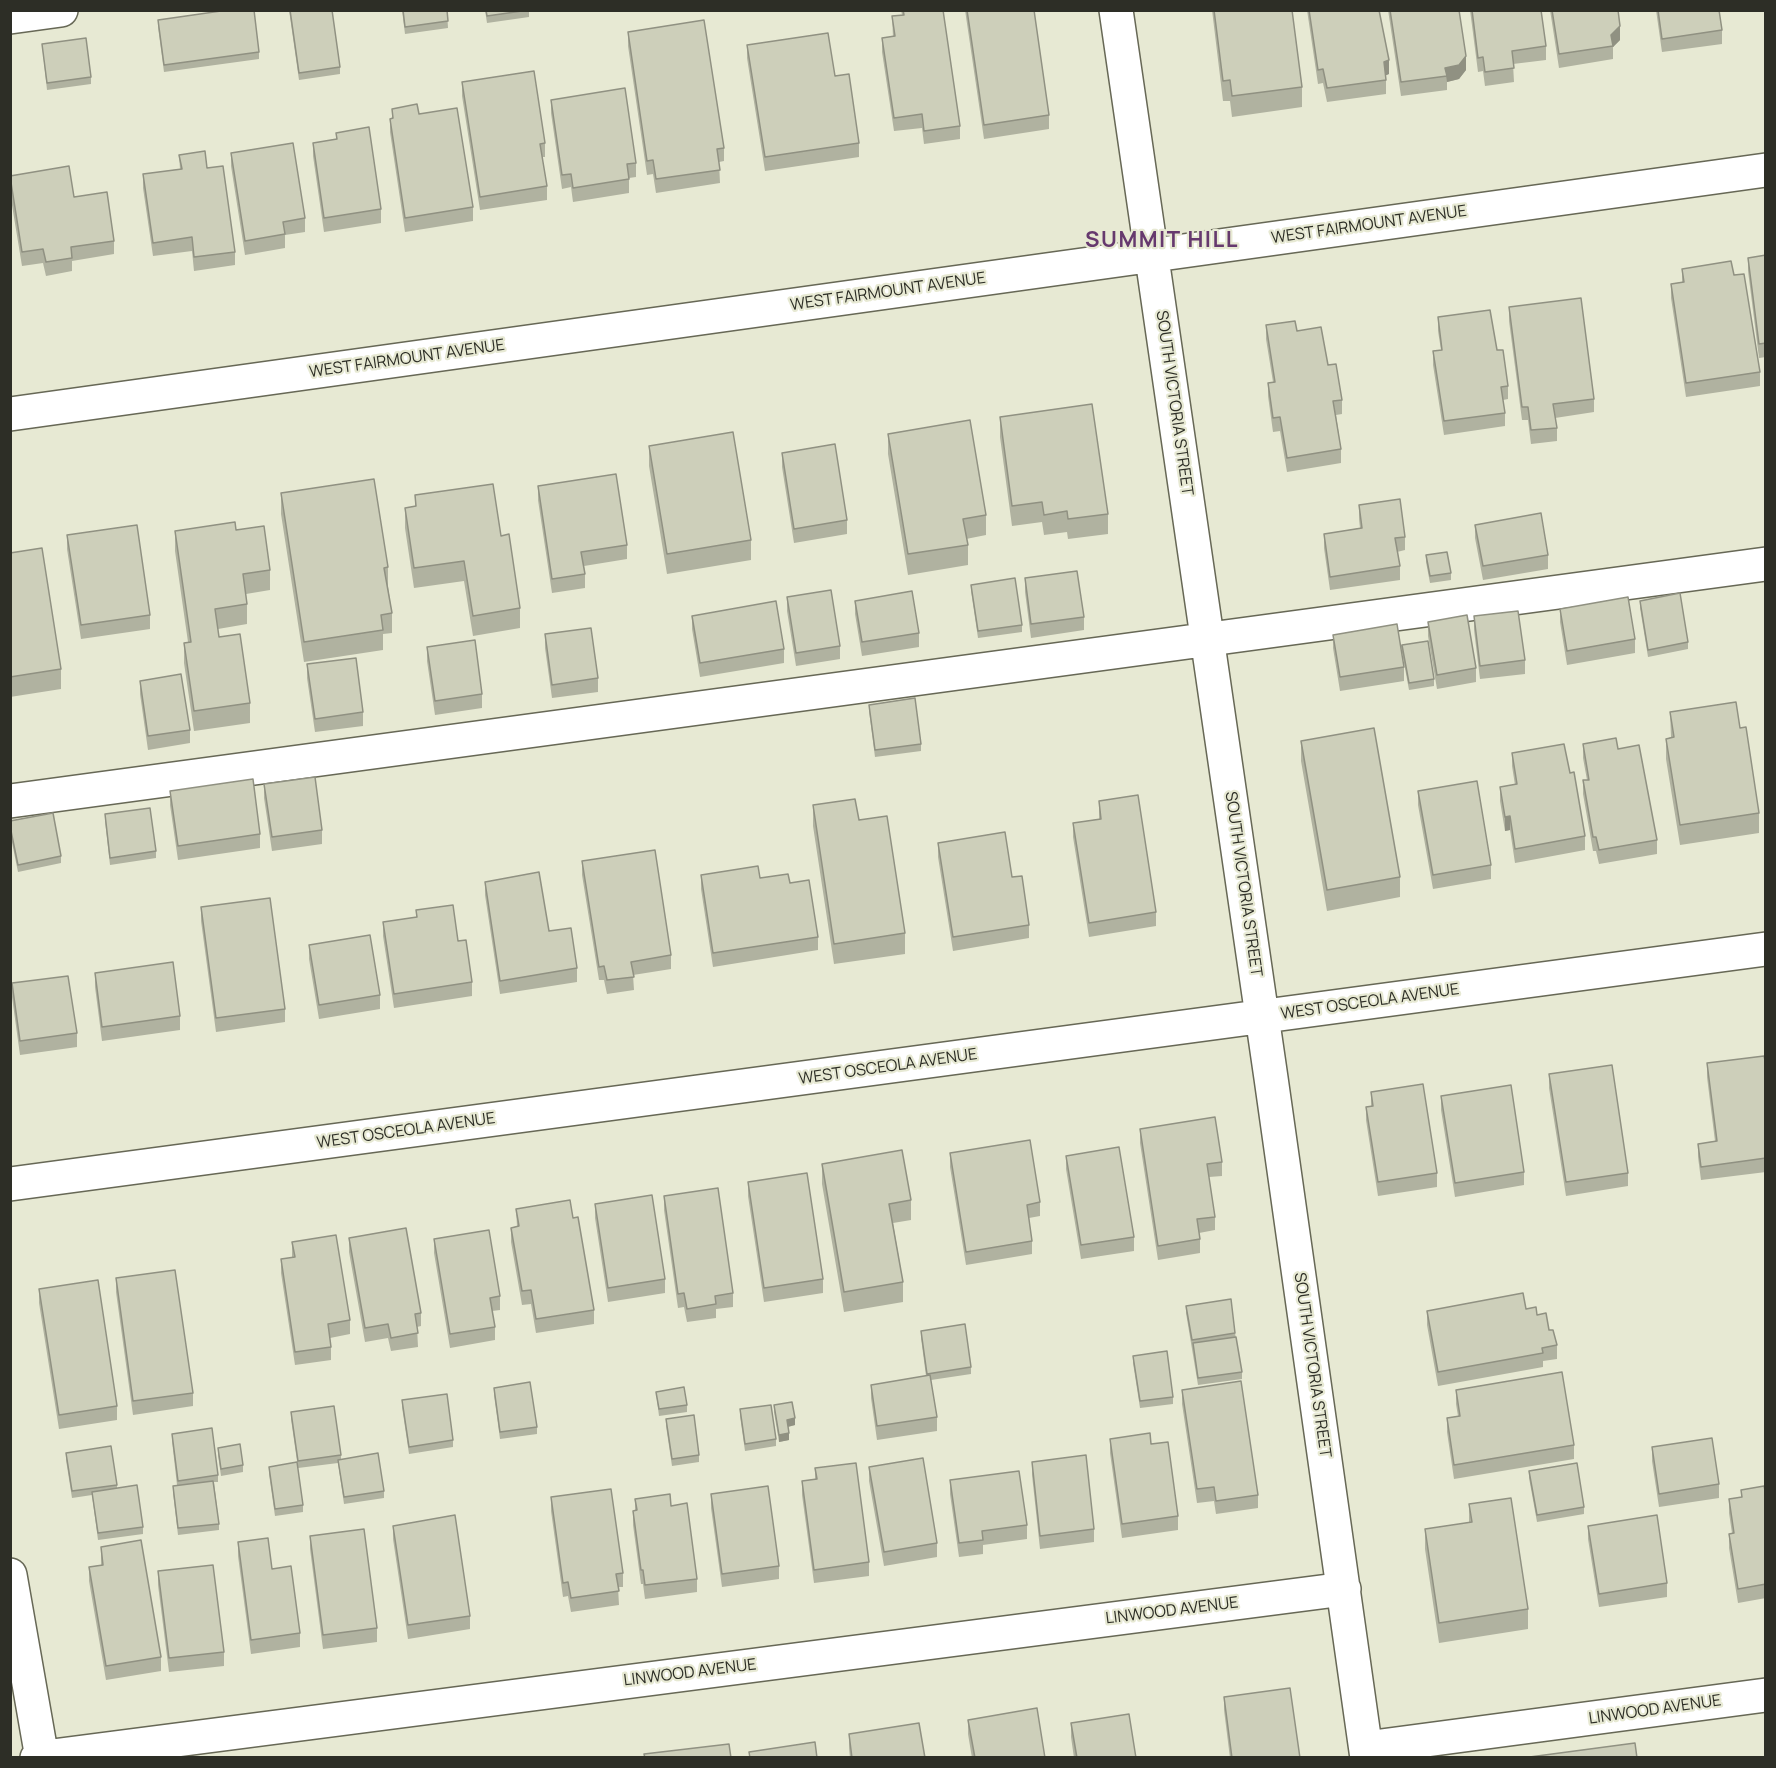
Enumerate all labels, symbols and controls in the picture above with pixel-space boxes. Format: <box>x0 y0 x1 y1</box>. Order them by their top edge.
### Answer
street label: WEST FAIRMOUNT AVENUE <box>1270 202 1468 248</box>
district label: SUMMIT HILL <box>1085 228 1239 254</box>
street label: WEST FAIRMOUNT AVENUE <box>789 269 987 315</box>
street label: SOUTH VICTORIA STREET <box>1151 309 1197 497</box>
street label: WEST FAIRMOUNT AVENUE <box>308 336 506 382</box>
street label: SOUTH VICTORIA STREET <box>1220 790 1266 978</box>
street label: WEST OSCEOLA AVENUE <box>1280 980 1460 1024</box>
street label: WEST OSCEOLA AVENUE <box>798 1045 978 1089</box>
street label: WEST OSCEOLA AVENUE <box>316 1109 496 1153</box>
street label: SOUTH VICTORIA STREET <box>1289 1271 1335 1459</box>
street label: LINWOOD AVENUE <box>1104 1593 1240 1629</box>
street label: LINWOOD AVENUE <box>622 1655 758 1691</box>
street label: LINWOOD AVENUE <box>1587 1691 1723 1729</box>

